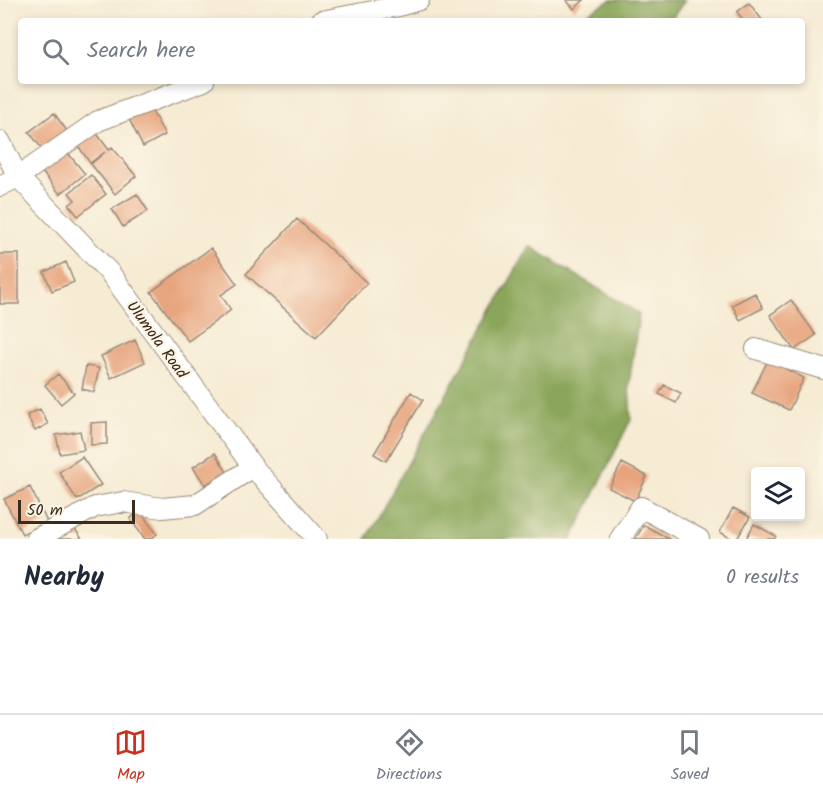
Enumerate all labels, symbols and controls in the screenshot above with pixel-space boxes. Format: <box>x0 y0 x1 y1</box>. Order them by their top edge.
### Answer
search box <box>18 18 805 84</box>
text: Search here <box>87 34 195 69</box>
icon: search <box>39 35 72 68</box>
street label: Ulumola Road <box>120 296 194 385</box>
map controls <box>751 467 805 521</box>
button: layers <box>751 467 805 521</box>
scale bar <box>18 497 135 524</box>
text: 50 m <box>27 498 63 523</box>
text: Nearby <box>24 557 104 599</box>
text: 0 results <box>726 562 799 594</box>
tab: Map <box>114 726 147 787</box>
tab: Directions <box>376 726 442 787</box>
tab: Saved <box>671 726 709 787</box>

